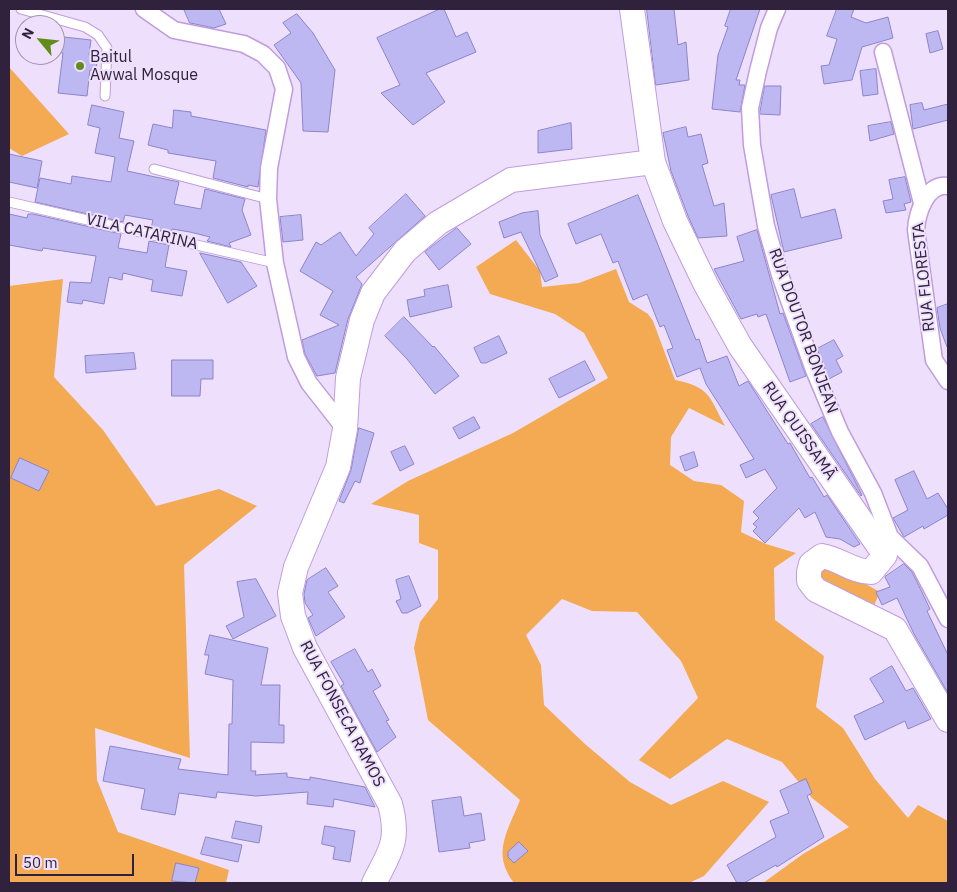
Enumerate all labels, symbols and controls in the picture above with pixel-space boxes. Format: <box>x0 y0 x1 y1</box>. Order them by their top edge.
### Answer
north arrow <box>15 15 65 65</box>
text: N <box>17 25 38 42</box>
place label: Baitul Awwal Mosque <box>90 47 198 85</box>
marker: Baitul Awwal Mosque <box>74 60 86 72</box>
street label: VILA CATARINA <box>84 210 200 254</box>
street label: RUA FLORESTA <box>909 222 939 332</box>
street label: RUA DOUTOR BONJEAN <box>764 246 842 416</box>
street label: RUA QUISSAMÃ <box>758 378 840 484</box>
street label: RUA FONSECA RAMOS <box>295 638 389 790</box>
scale bar <box>18 844 136 876</box>
text: 50 m <box>23 853 58 872</box>

